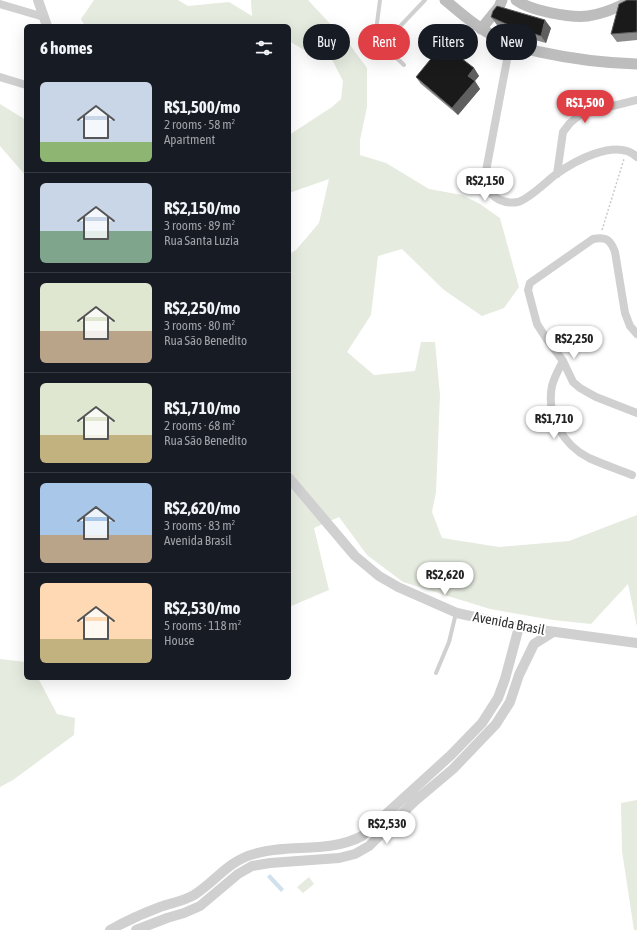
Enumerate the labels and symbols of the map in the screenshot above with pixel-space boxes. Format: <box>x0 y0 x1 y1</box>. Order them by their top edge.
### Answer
pin: R$1,500 <box>548 90 622 124</box>
pin: R$2,150 <box>448 168 522 202</box>
pin: R$2,250 <box>537 326 611 360</box>
pin: R$1,710 <box>517 406 591 440</box>
pin: R$2,620 <box>408 562 482 596</box>
street label: Avenida Brasil <box>472 608 547 638</box>
pin: R$2,530 <box>350 811 424 845</box>

